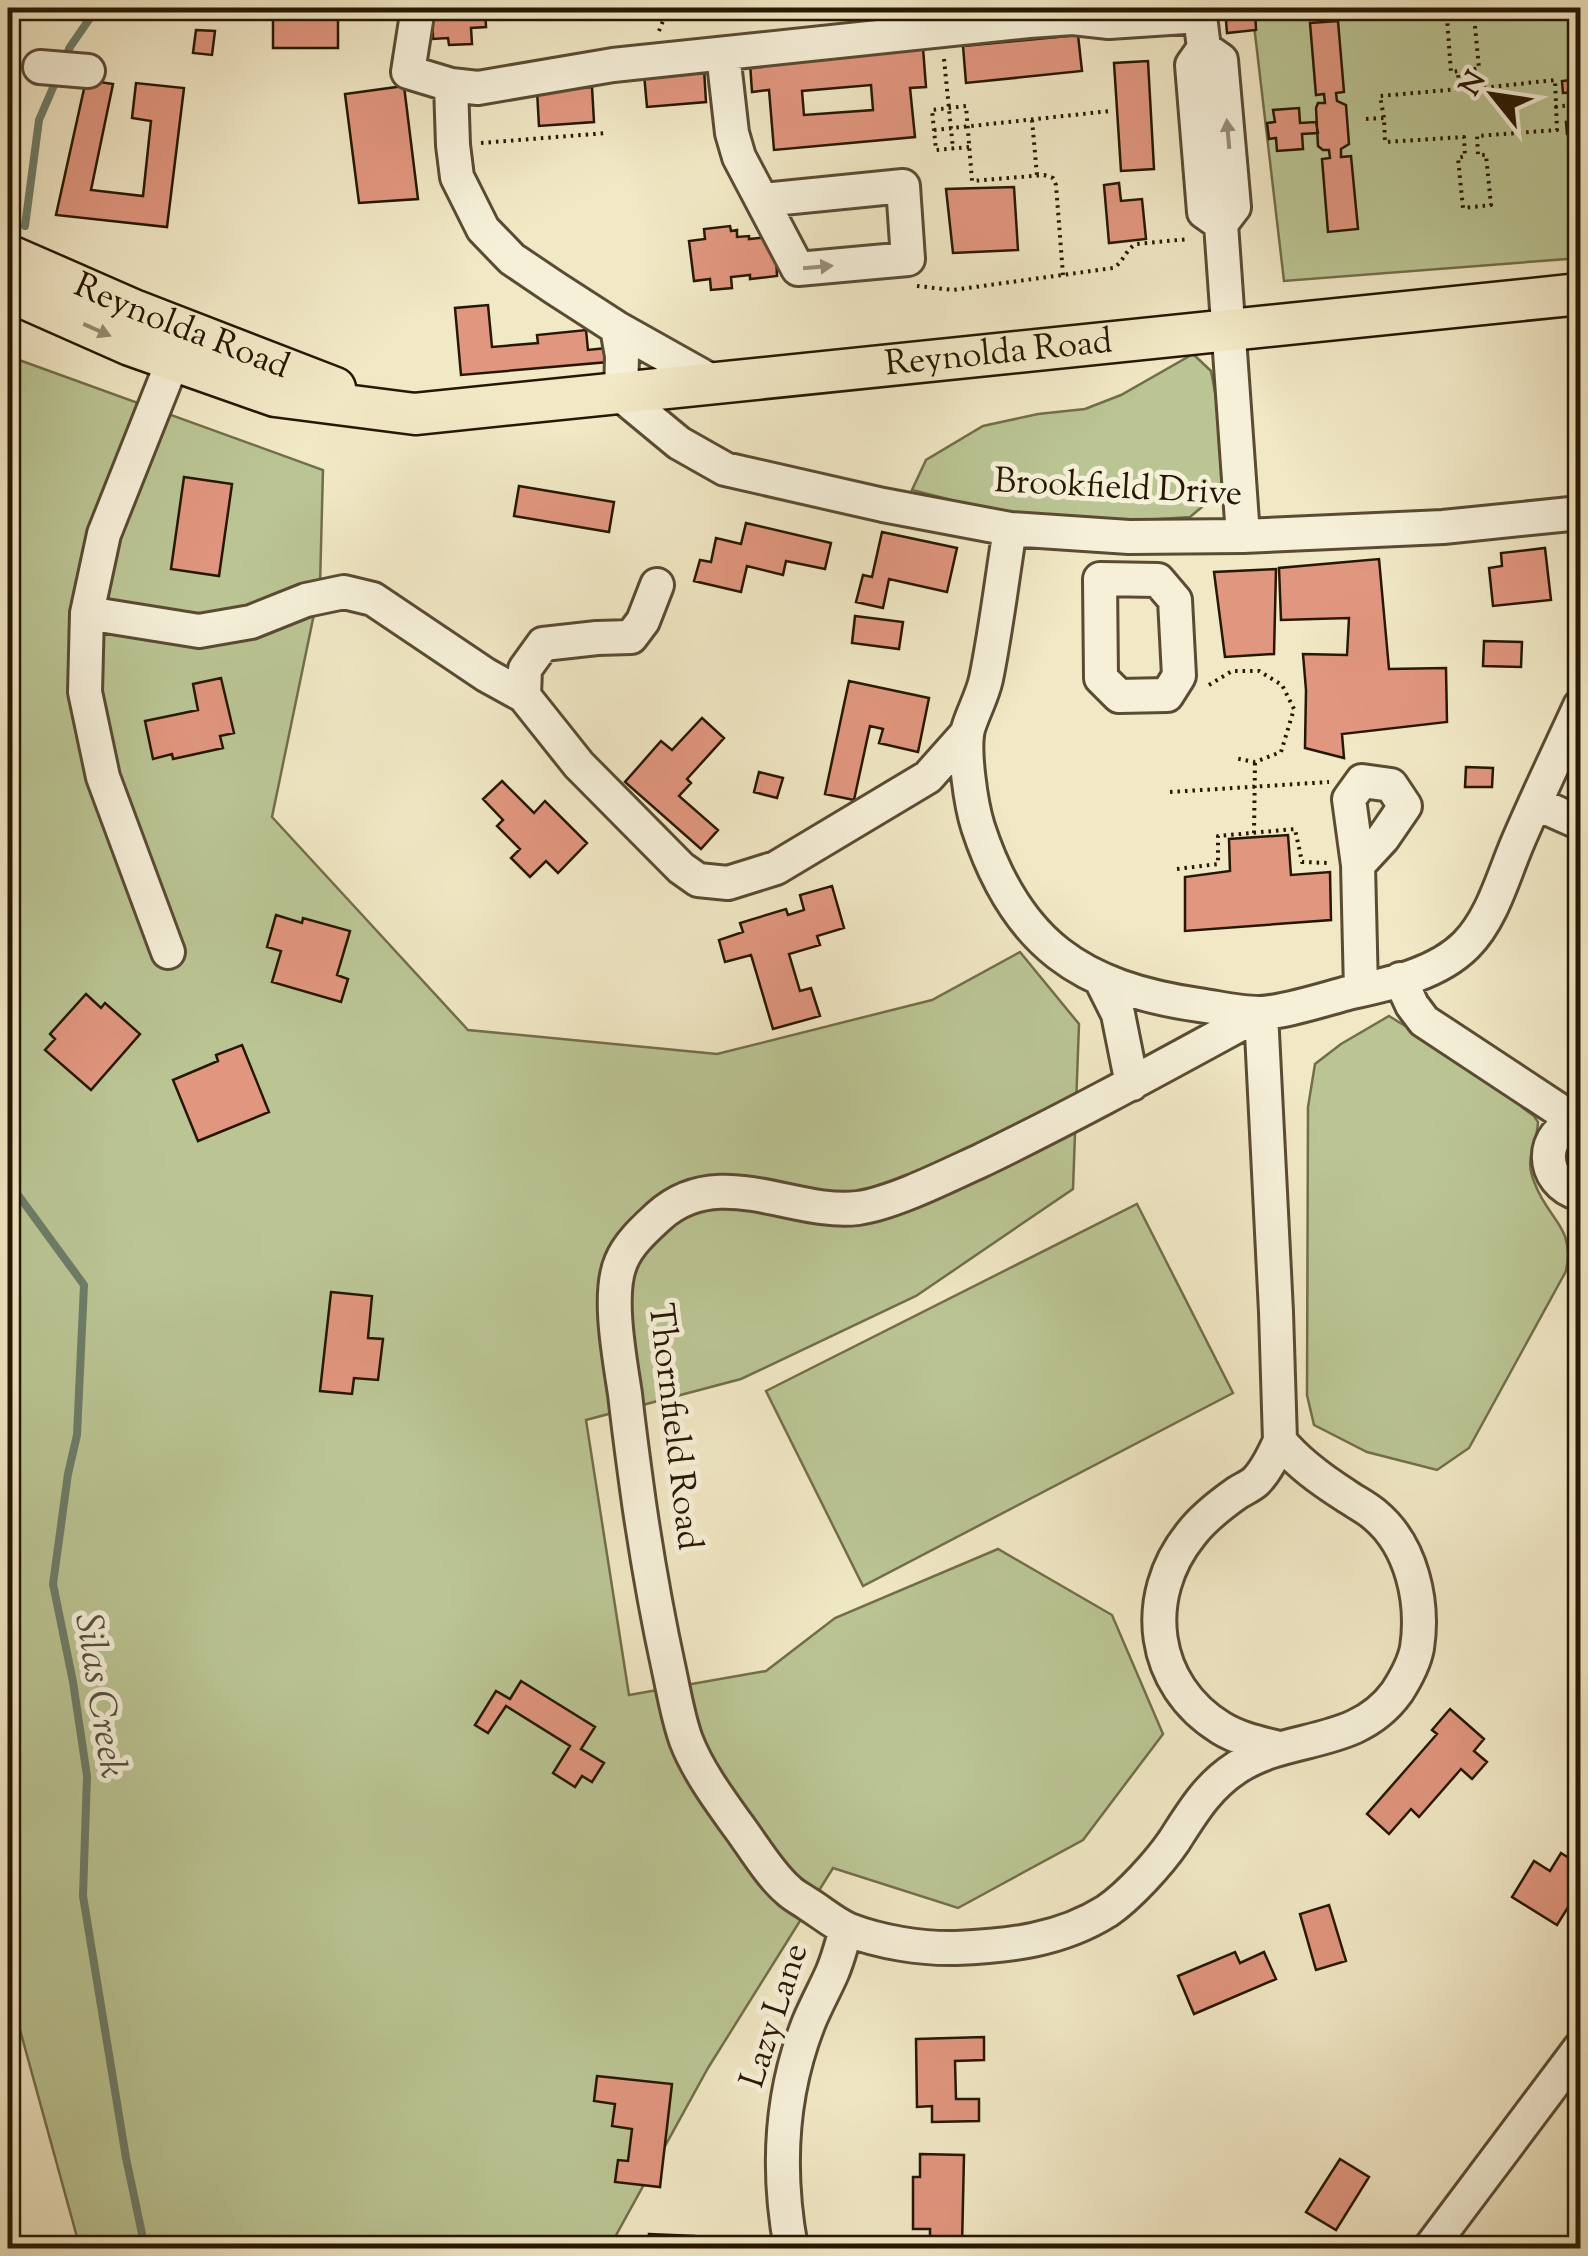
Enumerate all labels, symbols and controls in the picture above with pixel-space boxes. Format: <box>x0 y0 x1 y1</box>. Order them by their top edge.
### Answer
north arrow <box>1443 45 1543 145</box>
text: N <box>1451 64 1497 104</box>
one-way arrow <box>1220 118 1236 149</box>
one-way arrow <box>802 259 834 275</box>
street label: Reynolda Road <box>65 261 297 393</box>
street label: Reynolda Road <box>883 317 1115 391</box>
one-way arrow <box>82 322 112 338</box>
street label: Brookfield Drive <box>993 457 1243 521</box>
street label: Thornfield Road <box>633 1301 713 1553</box>
water label: Silas Creek <box>58 1610 138 1782</box>
street label: Lazy Lane <box>729 1937 823 2095</box>

